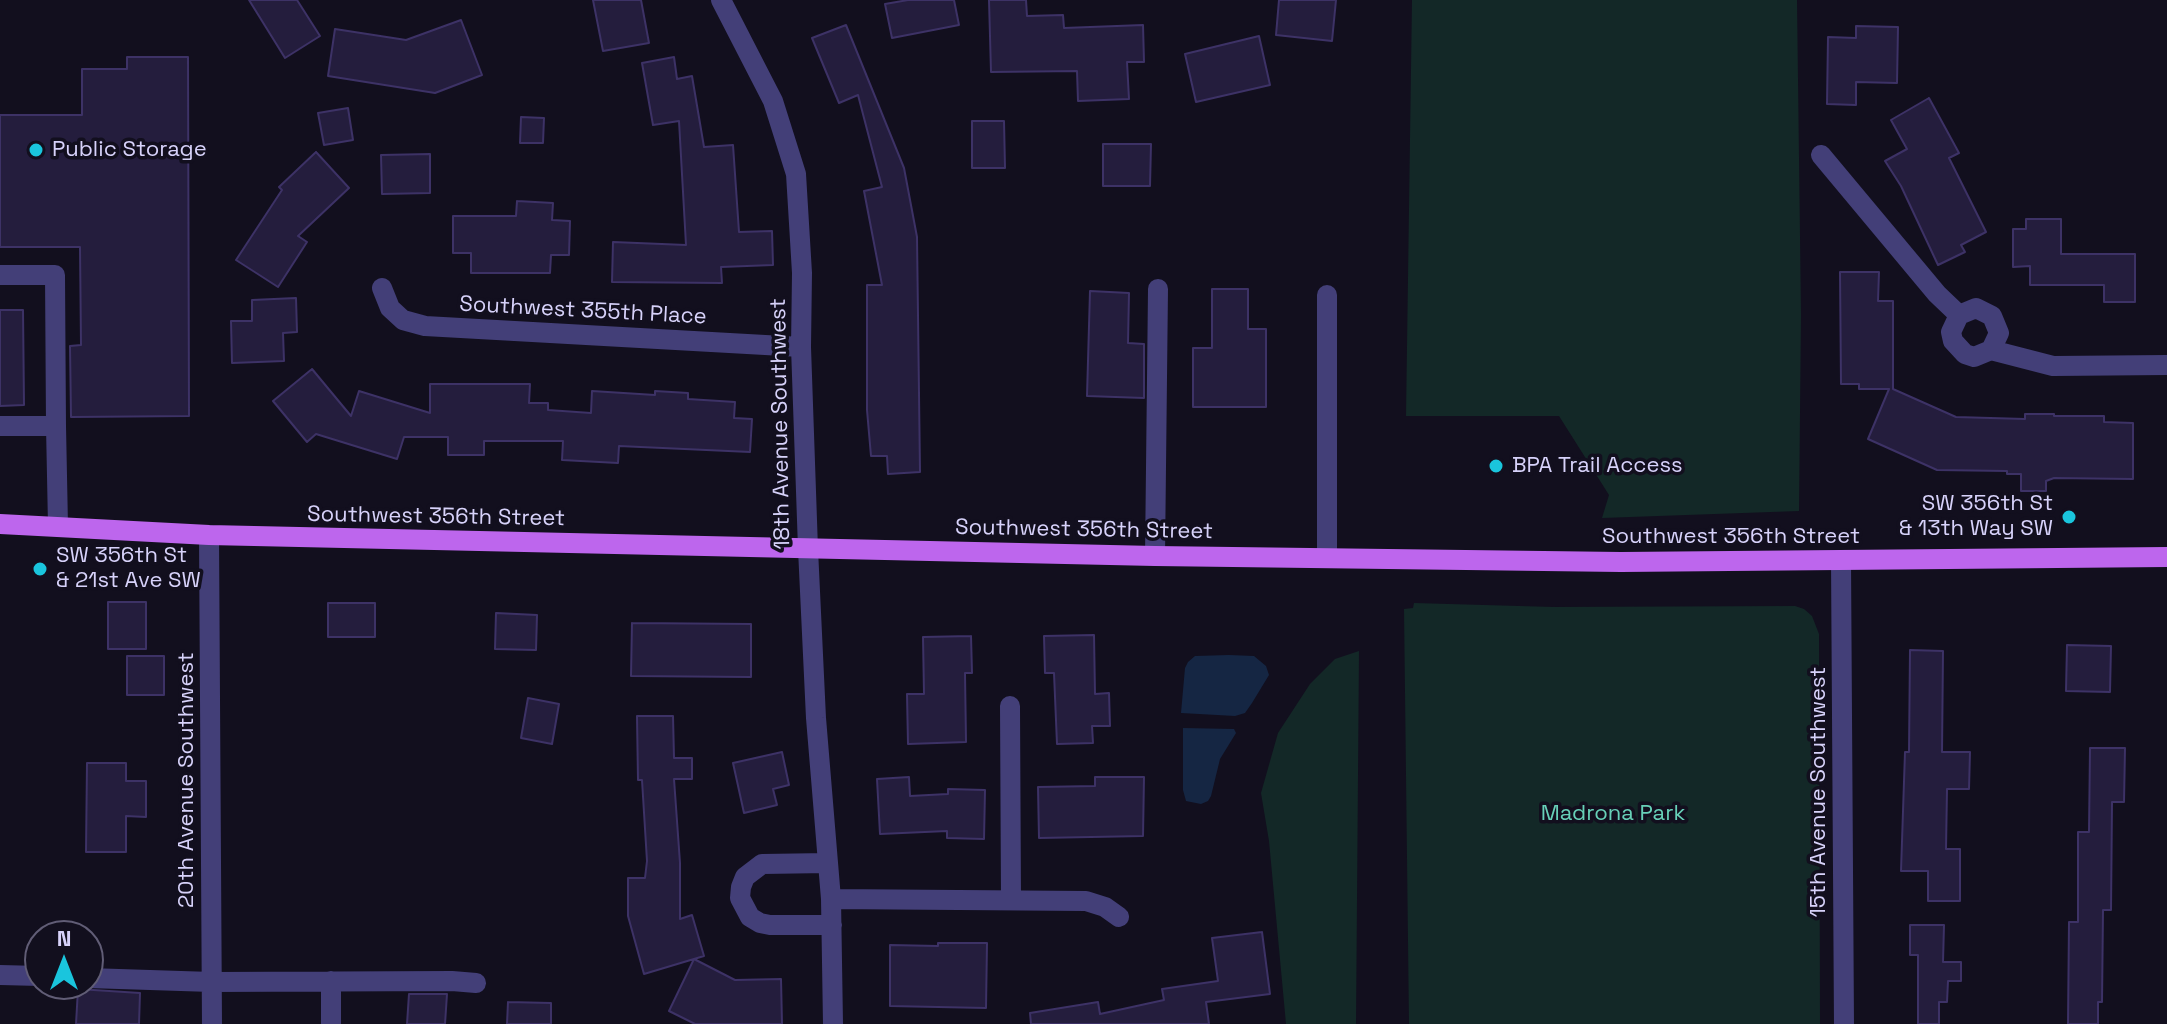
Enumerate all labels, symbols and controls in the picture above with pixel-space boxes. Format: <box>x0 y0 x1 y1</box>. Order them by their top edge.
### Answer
place label: Public Storage <box>52 137 207 163</box>
marker: Public Storage <box>27 141 45 159</box>
street label: Southwest 355th Place <box>459 291 707 331</box>
street label: 18th Avenue Southwest <box>766 298 796 550</box>
place label: BPA Trail Access <box>1512 453 1683 479</box>
marker: BPA Trail Access <box>1487 457 1505 475</box>
place label: SW 356th St & 13th Way SW <box>1899 491 2053 542</box>
street label: Southwest 356th Street <box>307 502 565 532</box>
marker: SW 356th St & 13th Way SW <box>2060 508 2078 526</box>
street label: Southwest 356th Street <box>955 515 1213 545</box>
street label: Southwest 356th Street <box>1602 524 1860 550</box>
place label: SW 356th St & 21st Ave SW <box>56 543 201 594</box>
marker: SW 356th St & 21st Ave SW <box>31 560 49 578</box>
street label: 20th Avenue Southwest <box>174 652 200 908</box>
street label: 15th Avenue Southwest <box>1806 667 1832 917</box>
park label: Madrona Park <box>1541 801 1685 827</box>
north arrow <box>24 920 104 1000</box>
text: N <box>57 924 71 952</box>

